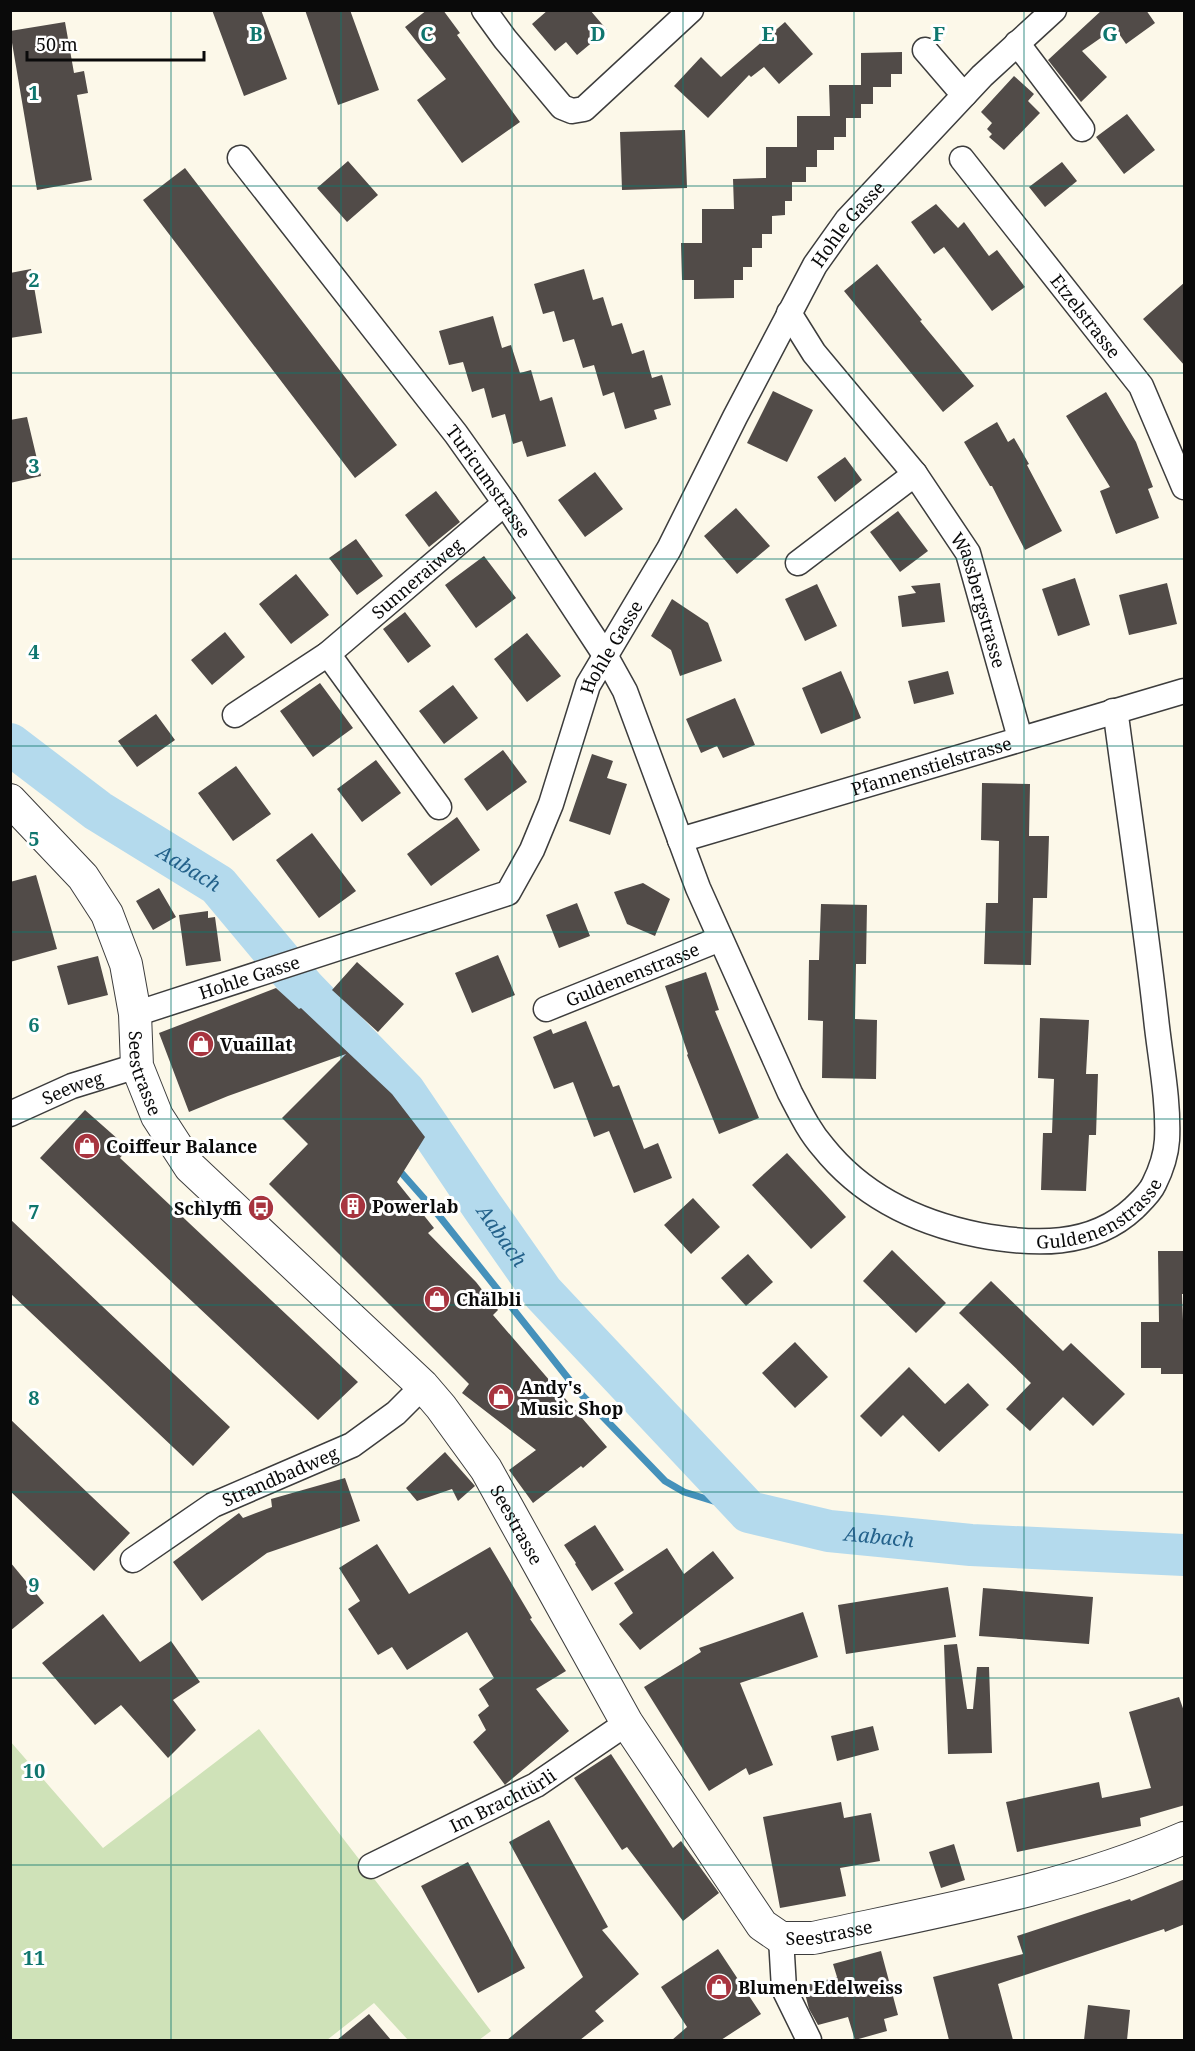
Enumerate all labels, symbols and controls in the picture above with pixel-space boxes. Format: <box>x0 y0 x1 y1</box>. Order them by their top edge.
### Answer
text: B <box>249 20 263 47</box>
text: C <box>420 20 434 47</box>
text: D <box>590 20 606 47</box>
text: E <box>761 20 775 47</box>
text: F <box>933 20 945 47</box>
text: G <box>1102 20 1118 47</box>
scale bar <box>27 24 204 62</box>
text: 50 m <box>36 32 78 56</box>
text: 1 <box>28 79 40 106</box>
street label: Hohle Gasse <box>805 175 890 272</box>
text: 2 <box>28 266 40 293</box>
street label: Etzelstrasse <box>1045 269 1126 363</box>
street label: Turicumstrasse <box>441 420 537 542</box>
text: 3 <box>28 452 40 479</box>
street label: Wassbergstrasse <box>945 527 1012 671</box>
street label: Sunneraiweg <box>366 532 468 624</box>
street label: Hohle Gasse <box>574 596 648 696</box>
text: 4 <box>28 638 40 665</box>
street label: Pfannenstielstrasse <box>848 731 1014 801</box>
text: 5 <box>28 825 40 852</box>
water label: Aabach <box>151 836 226 897</box>
street label: Guldenenstrasse <box>562 937 703 1012</box>
street label: Hohle Gasse <box>196 949 303 1005</box>
text: 6 <box>28 1011 40 1038</box>
shop icon: Vuaillat <box>186 1029 216 1059</box>
street label: Seestrasse <box>124 1030 168 1119</box>
place label: Vuaillat <box>220 1032 292 1056</box>
street label: Seeweg <box>38 1065 106 1110</box>
shop icon: Coiffeur Balance <box>72 1131 102 1161</box>
place label: Coiffeur Balance <box>106 1134 257 1158</box>
street label: Guldenenstrasse <box>1036 1175 1167 1253</box>
building icon: Powerlab <box>338 1191 368 1221</box>
bus stop icon: Schlyffi <box>246 1193 276 1223</box>
place label: Powerlab <box>372 1194 458 1218</box>
place label: Schlyffi <box>174 1196 243 1220</box>
water label: Aabach <box>470 1197 534 1272</box>
text: 7 <box>28 1198 40 1225</box>
shop icon: Chälbli <box>422 1284 452 1314</box>
place label: Chälbli <box>456 1287 522 1311</box>
place label: Andy's Music Shop <box>520 1375 623 1420</box>
shop icon: Andy's Music Shop <box>486 1382 516 1412</box>
text: 8 <box>28 1384 40 1411</box>
street label: Strandbadweg <box>218 1440 342 1512</box>
street label: Seestrasse <box>485 1481 549 1569</box>
water label: Aabach <box>841 1519 916 1553</box>
text: 9 <box>28 1571 40 1598</box>
text: 10 <box>23 1757 45 1784</box>
street label: Im Brachtürli <box>445 1763 561 1838</box>
street label: Seestrasse <box>785 1914 874 1950</box>
text: 11 <box>23 1944 45 1971</box>
shop icon: Blumen Edelweiss <box>704 1972 734 2002</box>
place label: Blumen Edelweiss <box>738 1975 903 1999</box>

